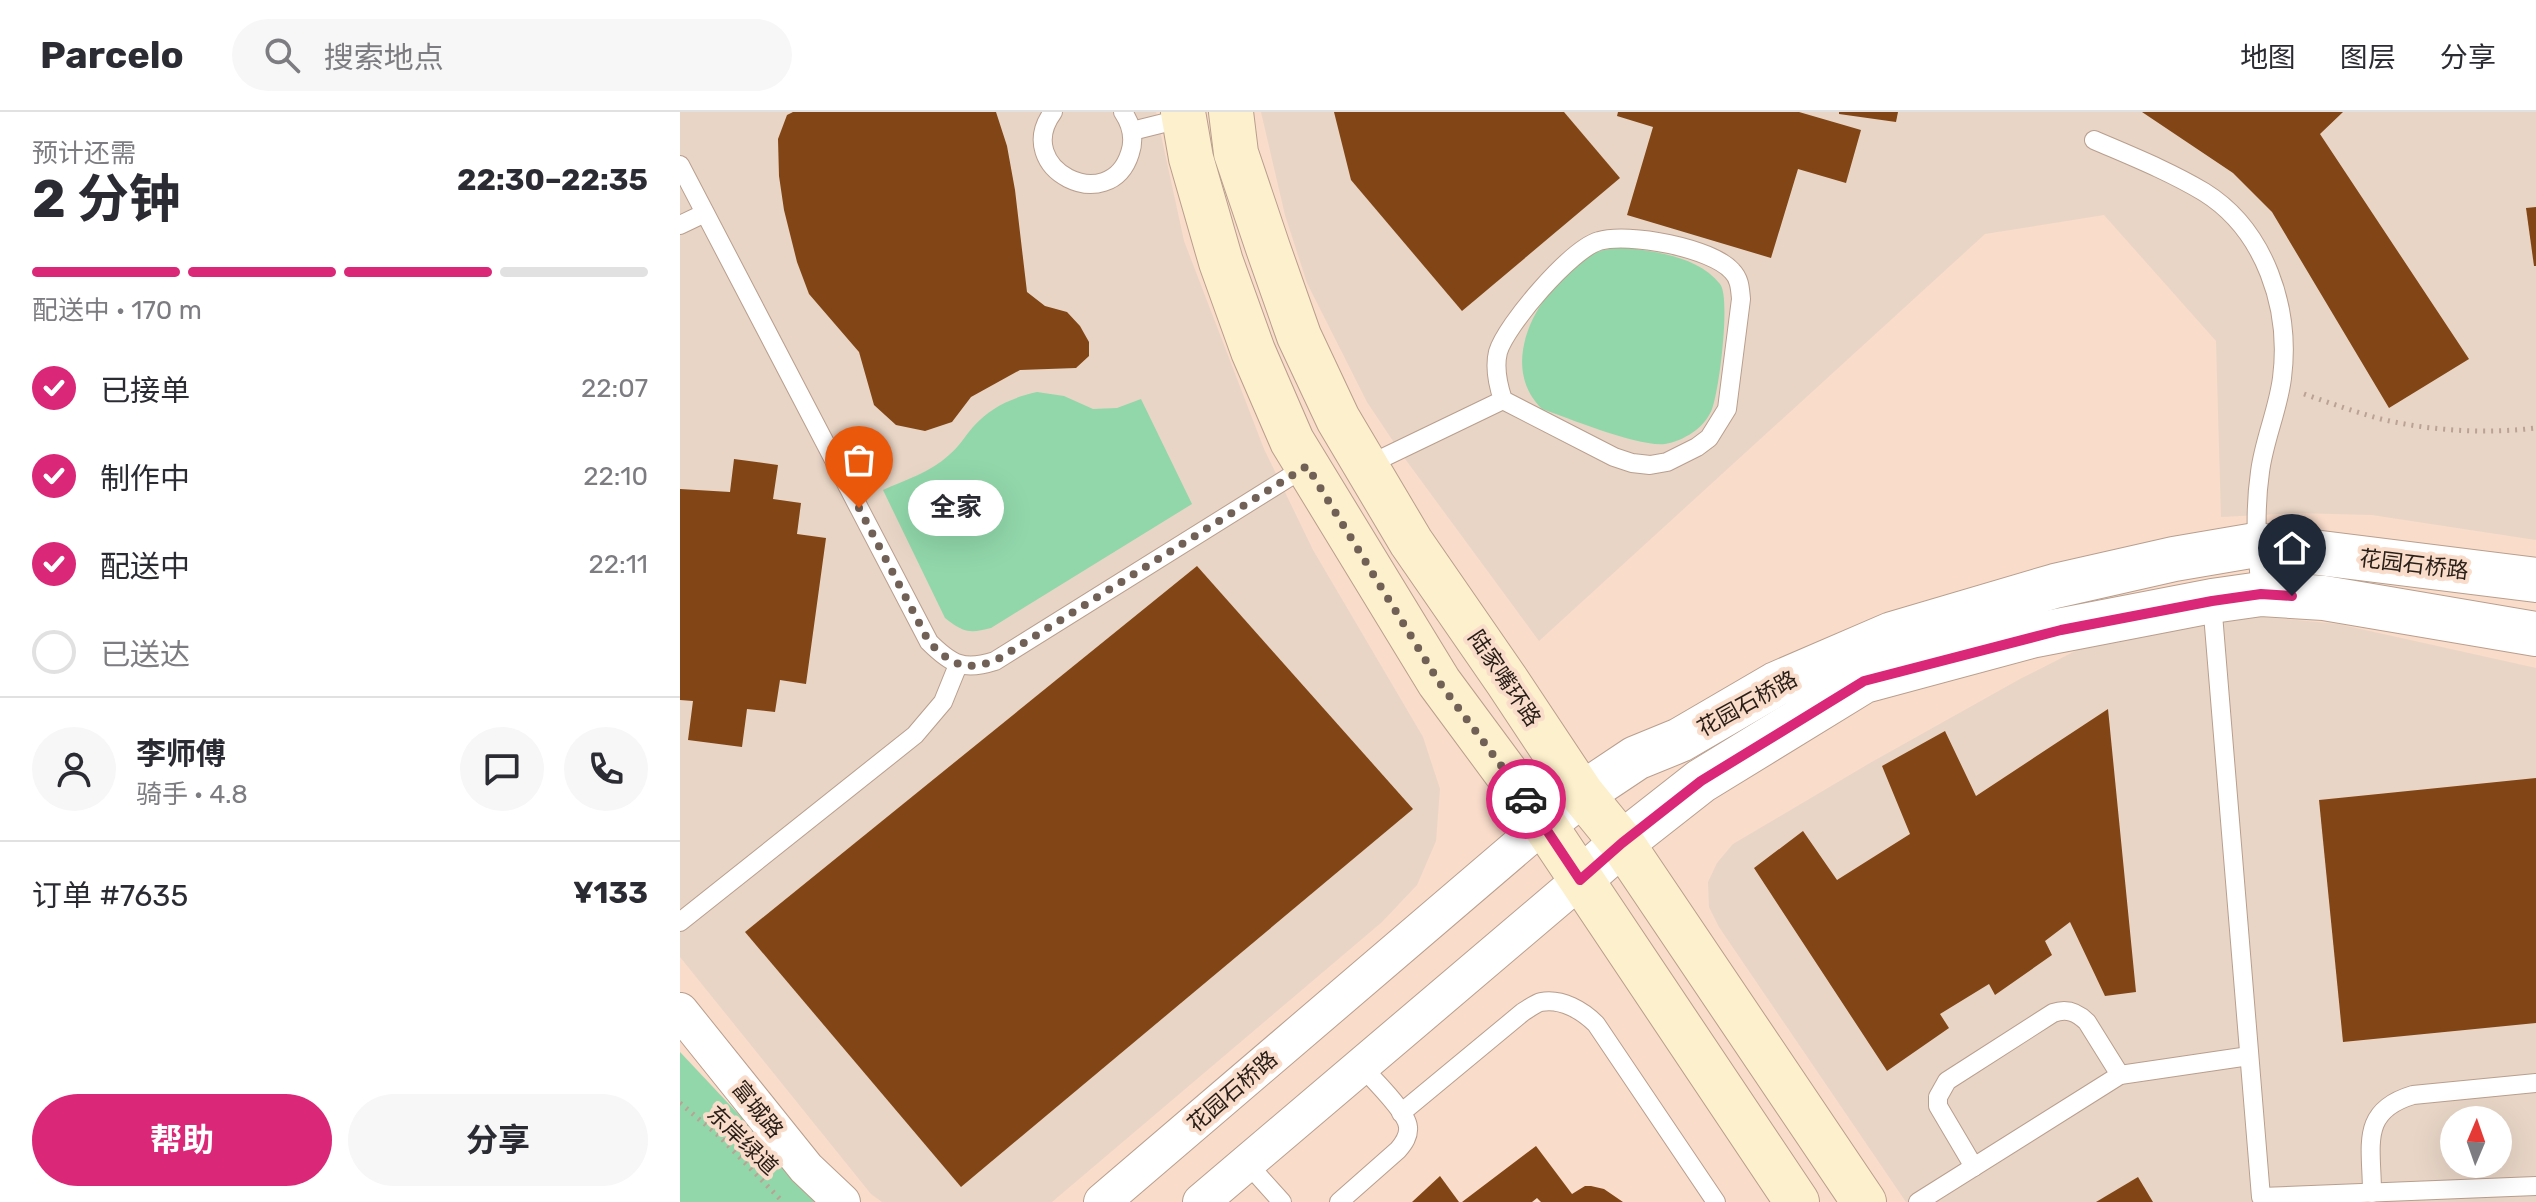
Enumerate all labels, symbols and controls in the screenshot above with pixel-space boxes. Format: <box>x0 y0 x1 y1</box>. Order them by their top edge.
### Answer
search box <box>232 19 792 91</box>
text: Parcelo <box>40 32 184 78</box>
icon: search <box>260 33 304 77</box>
text: 搜索地点 <box>324 40 444 76</box>
text: 地图 <box>2240 41 2296 74</box>
text: 图层 <box>2340 41 2396 74</box>
text: 分享 <box>2440 41 2496 74</box>
text: 预计还需 <box>32 138 136 169</box>
text: 22:30–22:35 <box>457 162 648 198</box>
text: 2 分钟 <box>32 168 181 230</box>
text: 配送中 · 170 m <box>32 295 202 326</box>
icon: check <box>32 366 76 410</box>
text: 已接单 <box>100 373 190 409</box>
text: 22:07 <box>581 373 648 404</box>
pin <box>825 426 893 508</box>
icon: bag <box>837 438 881 482</box>
icon: check <box>32 454 76 498</box>
text: 制作中 <box>100 461 190 497</box>
text: 22:10 <box>583 461 648 492</box>
callout: 全家 <box>907 480 1003 536</box>
text: 全家 <box>930 492 982 523</box>
pin <box>2258 514 2326 596</box>
icon: home <box>2270 526 2314 570</box>
icon: check <box>32 542 76 586</box>
street label: 花园石桥路 <box>2358 544 2470 585</box>
text: 配送中 <box>100 549 190 585</box>
text: 22:11 <box>589 549 648 580</box>
street label: 陆家嘴环路 <box>1463 625 1547 731</box>
text: 已送达 <box>100 637 190 673</box>
street label: 花园石桥路 <box>1693 665 1802 742</box>
button: person <box>32 727 116 811</box>
button: chat <box>460 727 544 811</box>
button: phone <box>564 727 648 811</box>
text: 李师傅 <box>136 736 226 772</box>
courier <box>1486 759 1566 839</box>
icon: car <box>1504 777 1548 821</box>
text: 骑手 · 4.8 <box>136 779 248 810</box>
text: ¥133 <box>573 875 648 911</box>
text: 订单 #7635 <box>32 878 188 914</box>
street label: 花园石桥路 <box>1182 1045 1283 1138</box>
street label: 富城路 <box>726 1075 789 1143</box>
button: 帮助 <box>32 1094 332 1186</box>
button: 分享 <box>348 1094 648 1186</box>
street label: 东岸绿道 <box>702 1100 784 1181</box>
north arrow <box>2440 1106 2512 1178</box>
map controls <box>2440 1106 2512 1178</box>

